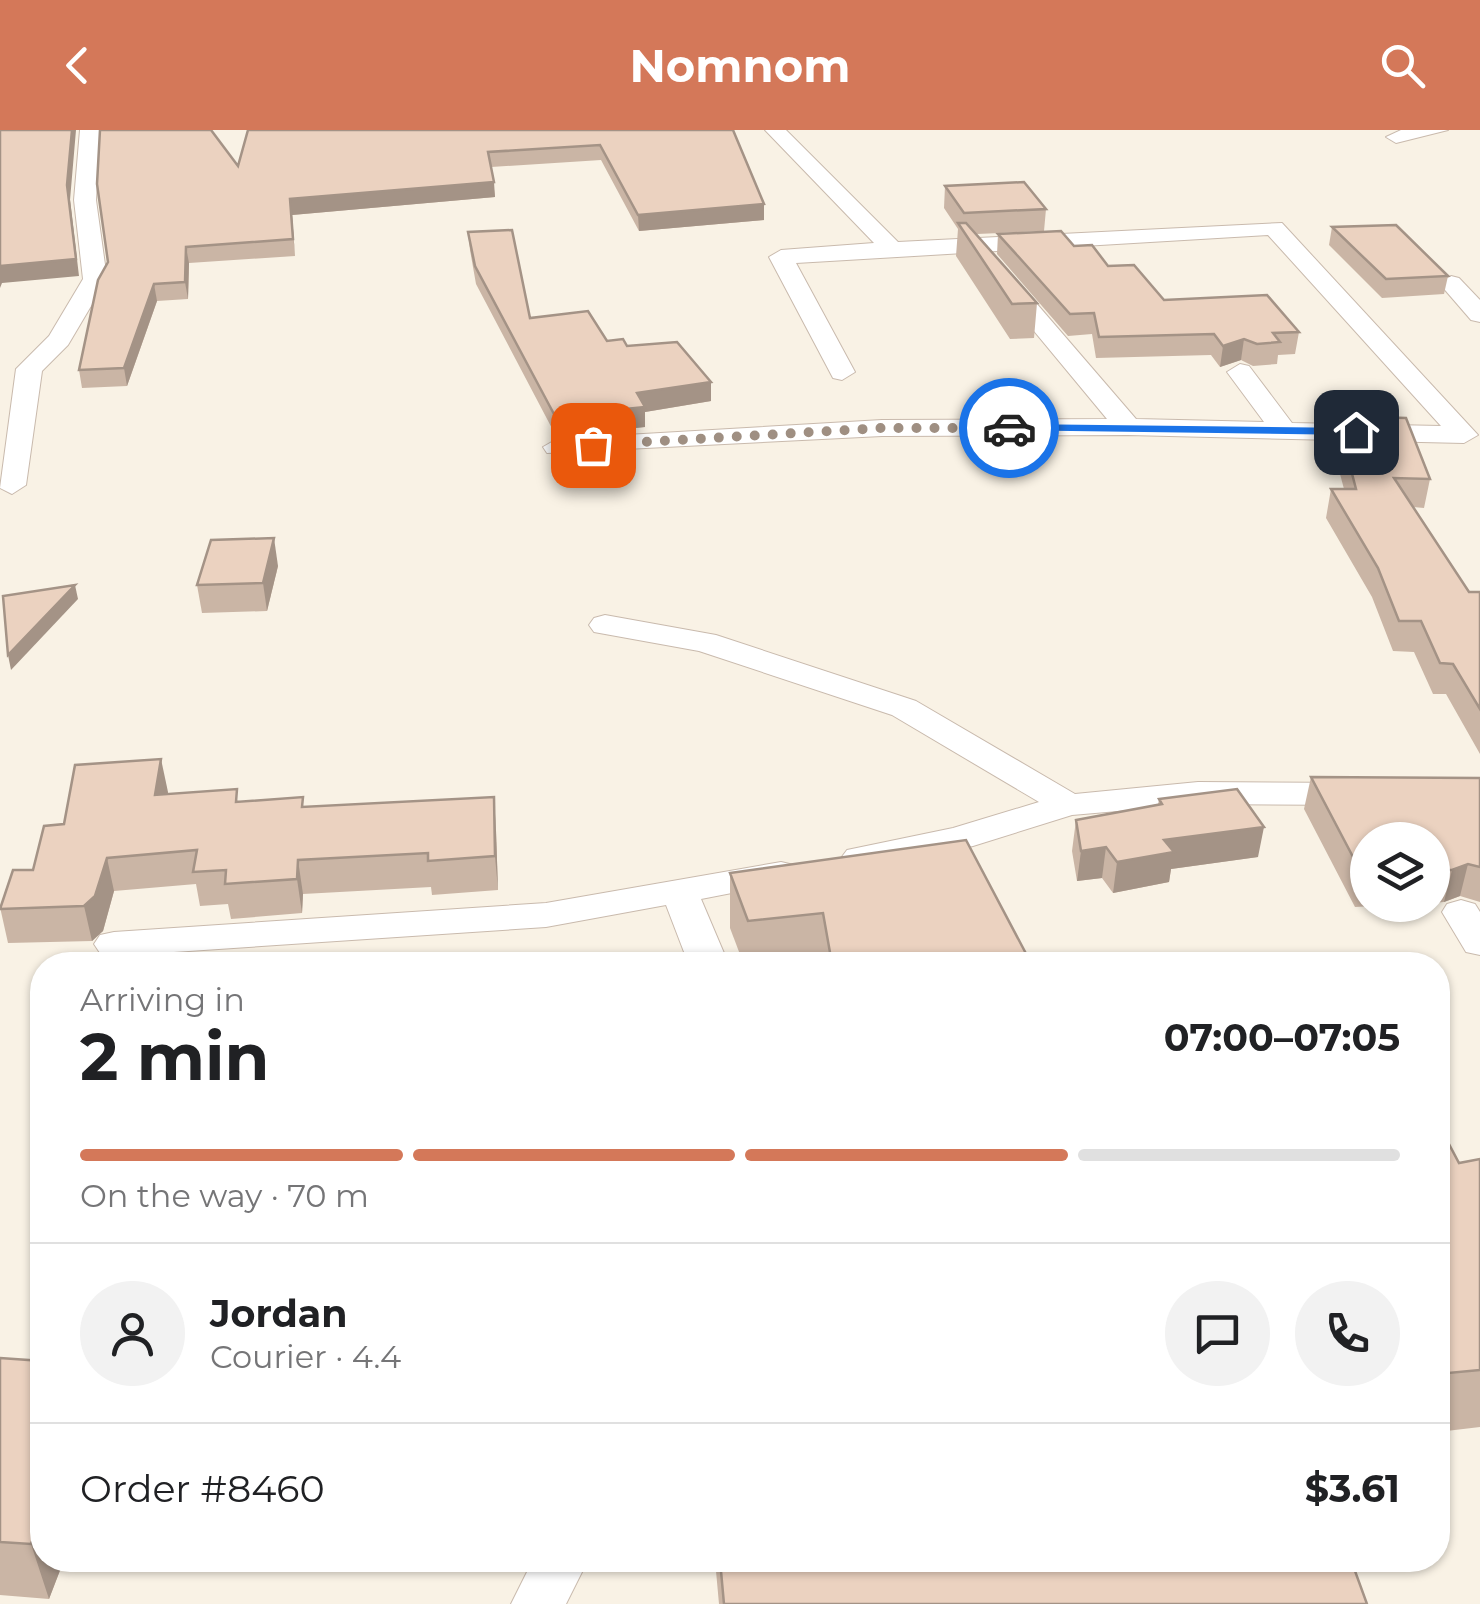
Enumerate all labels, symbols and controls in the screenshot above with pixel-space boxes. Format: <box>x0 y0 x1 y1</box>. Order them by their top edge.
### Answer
icon: back <box>50 38 105 93</box>
text: Nomnom <box>630 38 851 93</box>
icon: search <box>1375 38 1430 93</box>
courier <box>959 378 1059 478</box>
pin <box>1314 390 1399 475</box>
icon: car <box>982 401 1037 456</box>
pin <box>551 403 636 488</box>
icon: home <box>1329 405 1384 460</box>
icon: bag <box>566 418 621 473</box>
map controls <box>1350 822 1450 922</box>
button: layers <box>1350 822 1450 922</box>
text: Arriving in <box>80 980 245 1019</box>
text: 07:00–07:05 <box>1164 1014 1400 1061</box>
text: 2 min <box>80 1017 269 1096</box>
text: On the way · 70 m <box>80 1176 369 1215</box>
button: person <box>80 1281 185 1386</box>
button: chat <box>1165 1281 1270 1386</box>
button: phone <box>1295 1281 1400 1386</box>
text: Jordan <box>210 1290 348 1337</box>
text: Courier · 4.4 <box>210 1337 401 1376</box>
text: Order #8460 <box>80 1465 325 1512</box>
text: $3.61 <box>1305 1465 1400 1512</box>

